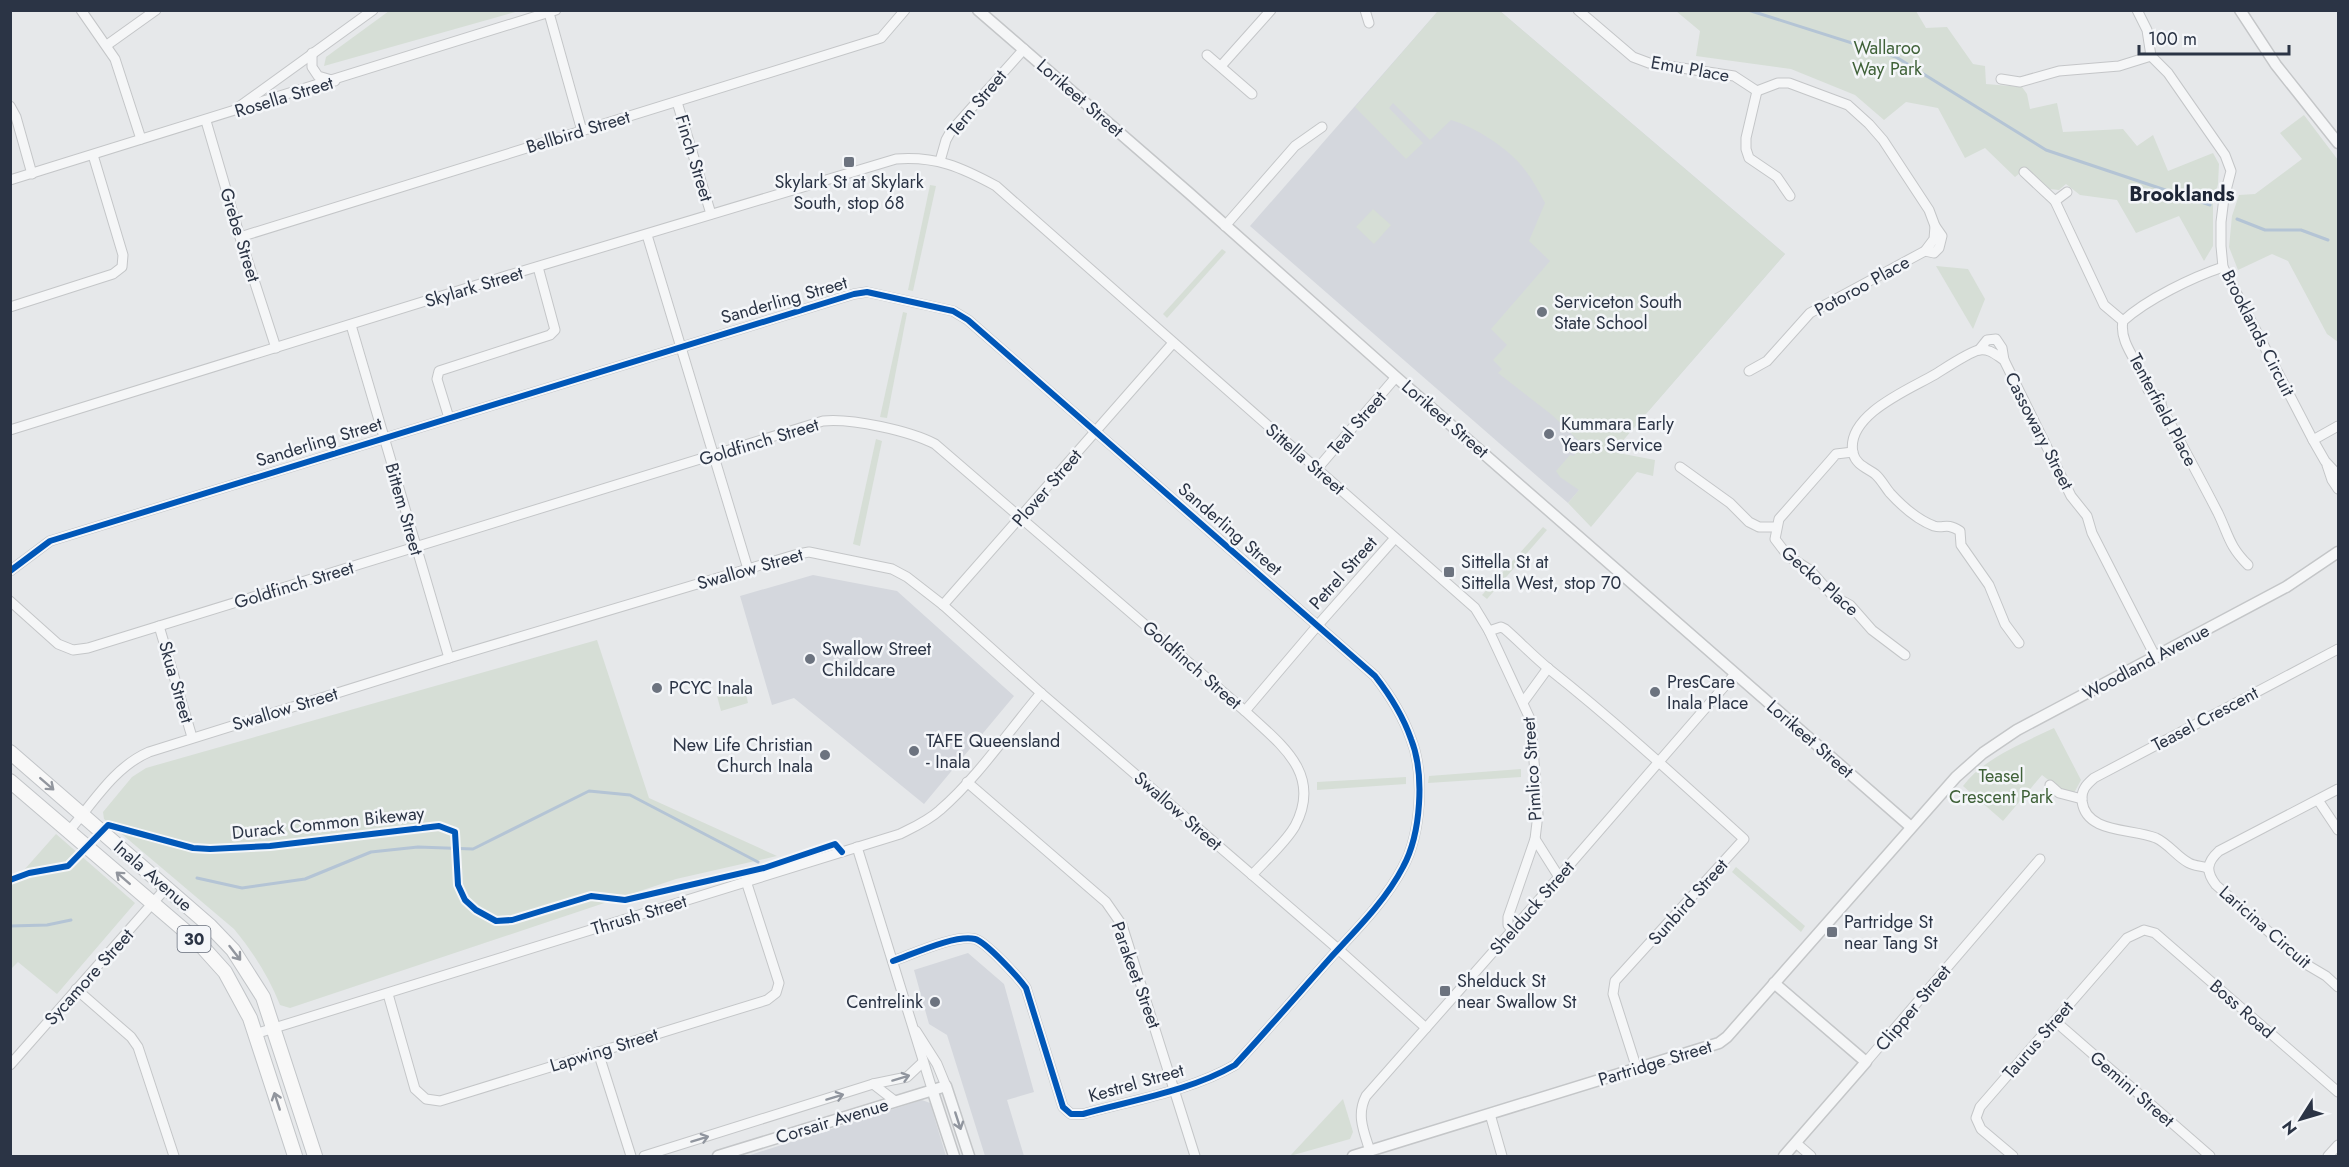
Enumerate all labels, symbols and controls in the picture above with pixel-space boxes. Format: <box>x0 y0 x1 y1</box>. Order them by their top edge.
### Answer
scale bar <box>2139 18 2289 56</box>
text: 100 m <box>2148 26 2197 52</box>
park label: Wallaroo Way Park <box>1852 35 1922 82</box>
street label: Emu Place <box>1649 49 1731 89</box>
street label: Lorikeet Street <box>1031 53 1130 144</box>
street label: Tern Street <box>941 64 1013 142</box>
street label: Rosella Street <box>232 69 337 124</box>
street label: Bellbird Street <box>523 104 634 160</box>
street label: Finch Street <box>668 111 720 205</box>
marker: Skylark St at Skylark South, stop 68 <box>842 155 856 169</box>
place label: Skylark St at Skylark South, stop 68 <box>774 169 924 216</box>
district label: Brooklands <box>2129 180 2235 209</box>
street label: Grebe Street <box>213 185 267 286</box>
street label: Potoroo Place <box>1810 249 1914 323</box>
street label: Skylark Street <box>422 260 527 314</box>
street label: Brooklands Circuit <box>2215 265 2301 401</box>
street label: Sanderling Street <box>718 269 851 330</box>
place label: Serviceton South State School <box>1554 289 1682 336</box>
marker: Serviceton South State School <box>1535 305 1549 319</box>
street label: Tenterfield Place <box>2122 349 2204 471</box>
street label: Cassowary Street <box>1998 368 2080 495</box>
street label: Lorikeet Street <box>1396 374 1495 465</box>
street label: Teal Street <box>1322 385 1393 461</box>
street label: Sanderling Street <box>253 410 386 474</box>
street label: Goldfinch Street <box>696 411 823 473</box>
place label: Kummara Early Years Service <box>1561 411 1674 458</box>
street label: Sittella Street <box>1260 417 1351 501</box>
marker: Kummara Early Years Service <box>1542 427 1556 441</box>
street label: Plover Street <box>1006 443 1088 532</box>
street label: Bittem Street <box>378 460 430 559</box>
street label: Sanderling Street <box>1172 476 1288 582</box>
street label: Petrel Street <box>1303 530 1383 615</box>
street label: Gecko Place <box>1776 540 1864 622</box>
street label: Swallow Street <box>694 541 807 597</box>
place label: Sittella St at Sittella West, stop 70 <box>1461 549 1621 596</box>
street label: Goldfinch Street <box>231 554 358 616</box>
marker: Sittella St at Sittella West, stop 70 <box>1442 565 1456 579</box>
street label: Goldfinch Street <box>1137 615 1248 716</box>
street label: Woodland Avenue <box>2078 618 2214 706</box>
place label: Swallow Street Childcare <box>822 636 932 683</box>
street label: Skua Street <box>152 638 200 727</box>
marker: Swallow Street Childcare <box>803 652 817 666</box>
place label: PresCare Inala Place <box>1667 669 1748 716</box>
place label: PCYC Inala <box>669 675 753 701</box>
street label: Swallow Street <box>229 680 342 737</box>
street label: Teasel Crescent <box>2147 680 2263 758</box>
marker: PCYC Inala <box>650 681 664 695</box>
marker: PresCare Inala Place <box>1648 685 1662 699</box>
street label: Lorikeet Street <box>1761 694 1860 785</box>
street label: Pimlico Street <box>1515 715 1549 822</box>
place label: TAFE Queensland - Inala <box>926 728 1060 775</box>
place label: New Life Christian Church Inala <box>673 732 813 779</box>
marker: TAFE Queensland - Inala <box>907 744 921 758</box>
marker: New Life Christian Church Inala <box>818 748 832 762</box>
park label: Teasel Crescent Park <box>1949 763 2053 810</box>
street label: Swallow Street <box>1128 765 1228 857</box>
one-way arrow <box>39 777 55 790</box>
street label: Durack Common Bikeway <box>230 800 426 846</box>
street label: Inala Avenue <box>108 834 198 918</box>
street label: Sunbird Street <box>1642 852 1734 951</box>
street label: Shelduck Street <box>1484 855 1581 961</box>
one-way arrow <box>116 871 131 885</box>
street label: Laricina Circuit <box>2213 880 2317 975</box>
street label: Thrush Street <box>588 888 691 942</box>
place label: Partridge St near Tang St <box>1844 909 1938 956</box>
street label: Parakeet Street <box>1105 918 1168 1033</box>
street label: Sycamore Street <box>38 922 140 1031</box>
marker: Partridge St near Tang St <box>1825 925 1839 939</box>
road number: 30 <box>178 926 210 952</box>
one-way arrow <box>228 945 241 961</box>
street label: Clipper Street <box>1869 959 1957 1057</box>
place label: Shelduck St near Swallow St <box>1457 968 1577 1015</box>
street label: Boss Road <box>2204 973 2280 1045</box>
marker: Shelduck St near Swallow St <box>1438 984 1452 998</box>
place label: Centrelink <box>846 989 923 1015</box>
marker: Centrelink <box>928 995 942 1009</box>
street label: Taurus Street <box>1997 995 2080 1085</box>
street label: Lapwing Street <box>547 1021 662 1079</box>
street label: Partridge Street <box>1595 1033 1716 1093</box>
street label: Gemini Street <box>2084 1045 2180 1134</box>
street label: Kestrel Street <box>1085 1057 1187 1109</box>
one-way arrow <box>891 1072 910 1083</box>
north arrow <box>2271 1089 2331 1149</box>
one-way arrow <box>825 1090 844 1101</box>
one-way arrow <box>271 1092 282 1111</box>
street label: Corsair Avenue <box>772 1092 892 1150</box>
one-way arrow <box>954 1111 965 1130</box>
text: N <box>2276 1116 2302 1140</box>
one-way arrow <box>690 1133 709 1144</box>

